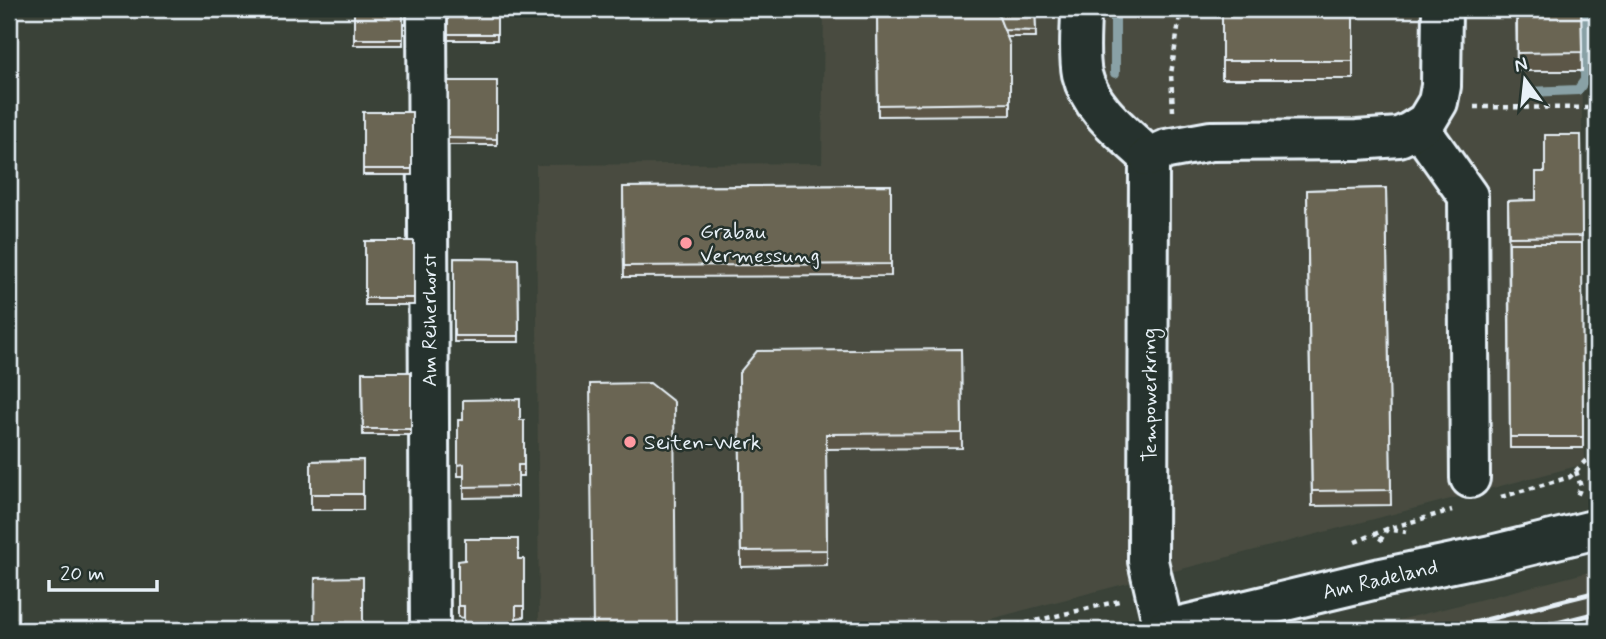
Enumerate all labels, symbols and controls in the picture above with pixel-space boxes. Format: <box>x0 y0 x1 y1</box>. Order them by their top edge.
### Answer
north arrow <box>1490 46 1560 116</box>
text: N <box>1512 51 1530 79</box>
place label: Grabau Vermessung <box>700 218 820 270</box>
marker: Grabau Vermessung <box>678 235 694 251</box>
street label: Am Reiherhorst <box>416 253 444 387</box>
street label: Tempowerkring <box>1136 328 1165 462</box>
place label: Seiten-Werk <box>644 429 761 457</box>
marker: Seiten-Werk <box>622 434 638 450</box>
scale bar <box>49 548 158 592</box>
street label: Am Radeland <box>1320 553 1441 607</box>
text: 20 m <box>60 560 105 588</box>

